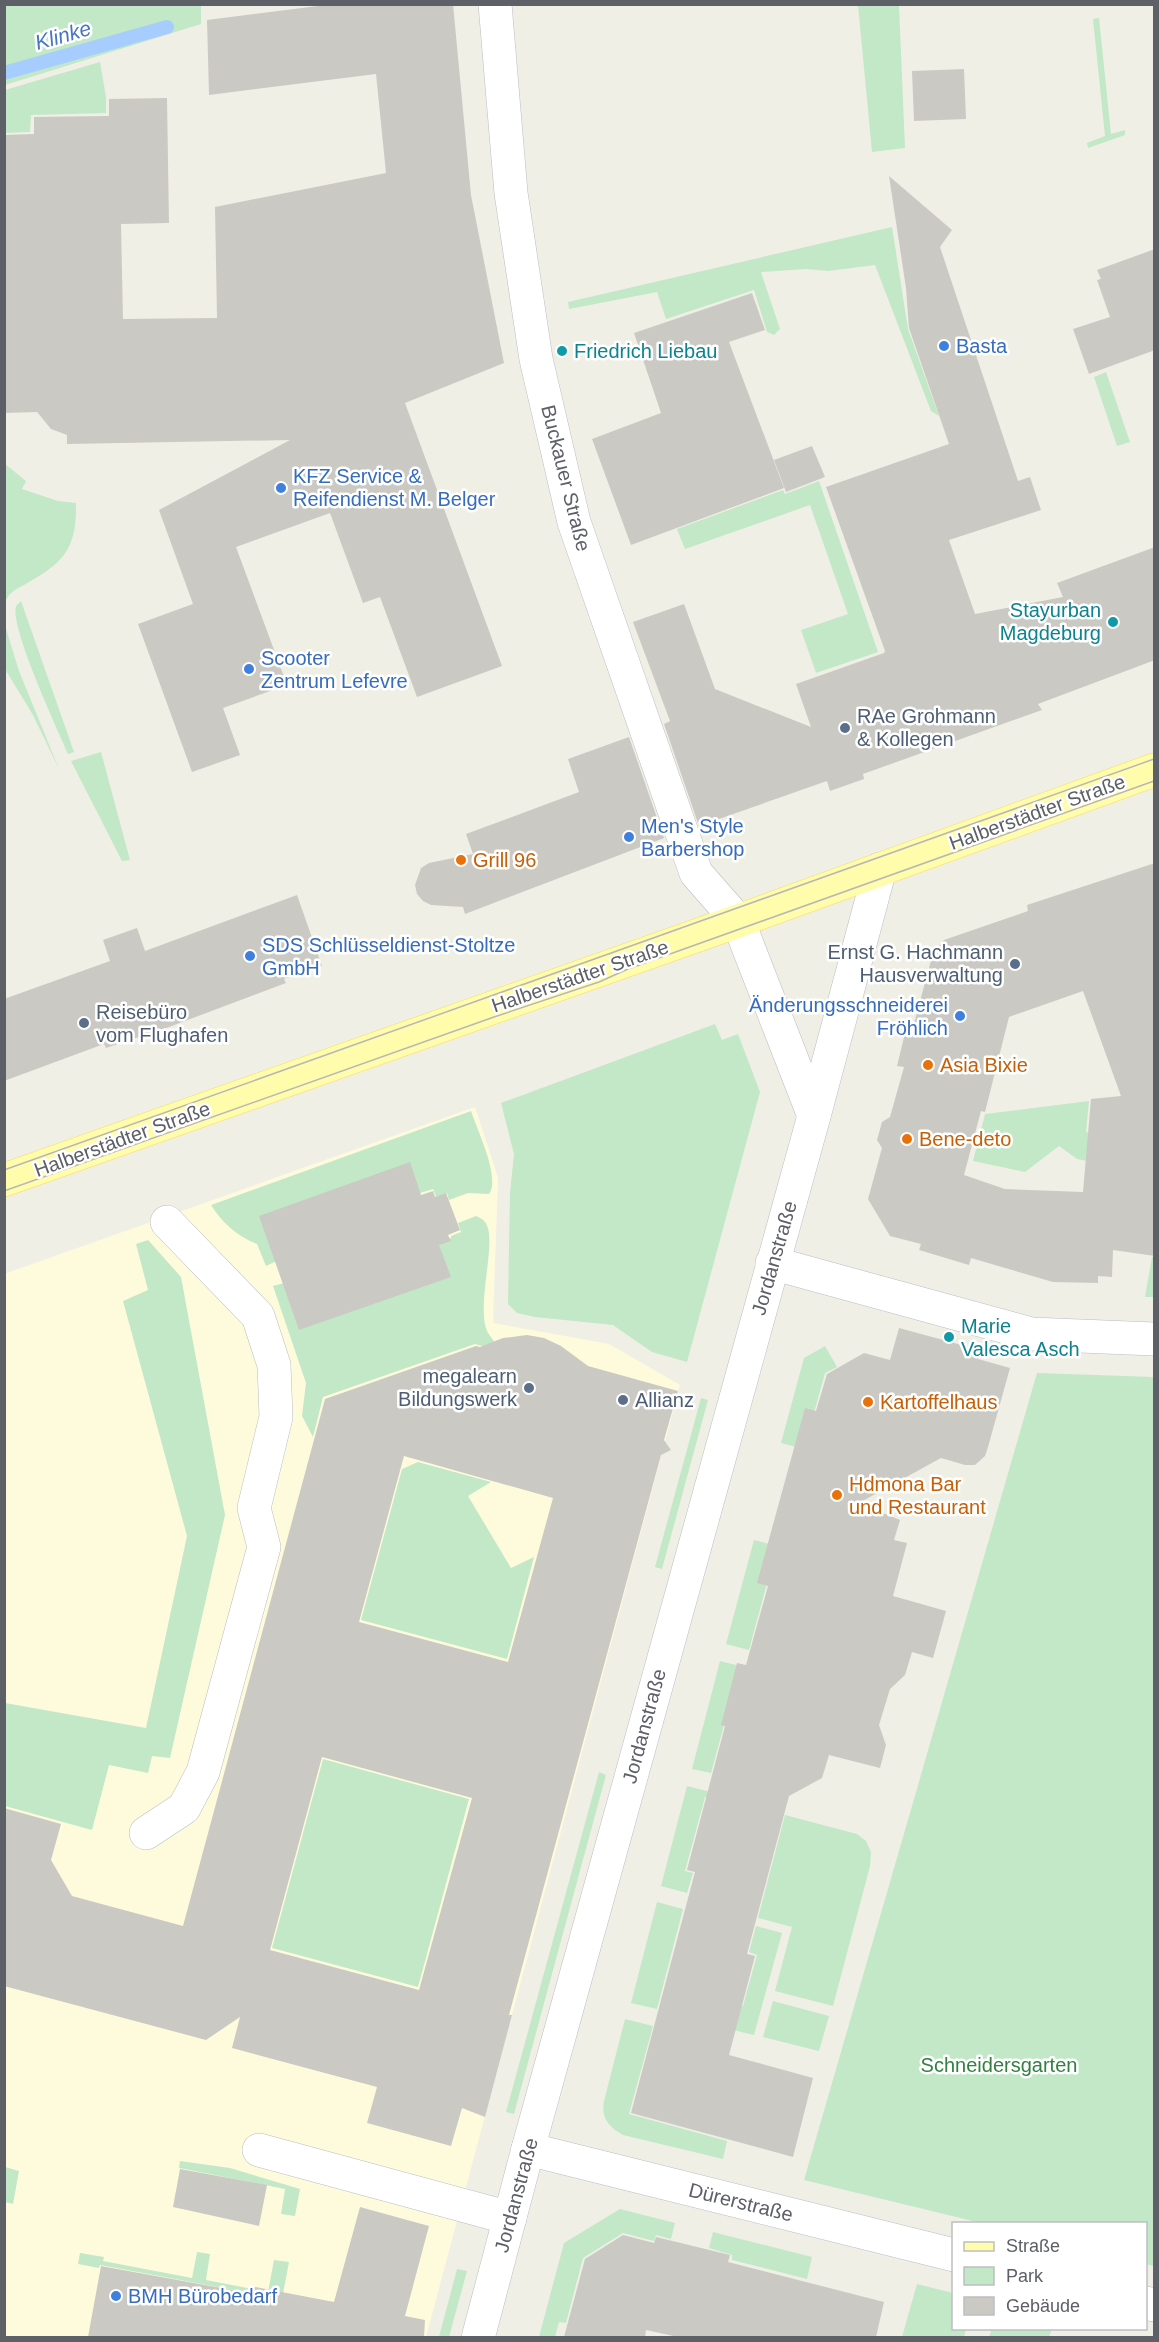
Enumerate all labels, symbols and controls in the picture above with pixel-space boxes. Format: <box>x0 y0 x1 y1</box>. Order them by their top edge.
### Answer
water label: Klinke <box>32 16 94 54</box>
place label: Basta <box>956 335 1008 357</box>
marker: Basta <box>937 339 951 353</box>
place label: Friedrich Liebau <box>574 340 717 362</box>
marker: Friedrich Liebau <box>555 344 569 358</box>
street label: Buckauer Straße <box>537 403 595 553</box>
place label: KFZ Service & Reifendienst M. Belger <box>293 465 496 510</box>
marker: KFZ Service & Reifendienst M. Belger <box>274 481 288 495</box>
place label: Stayurban Magdeburg <box>1000 599 1101 644</box>
marker: Stayurban Magdeburg <box>1106 615 1120 629</box>
place label: Scooter Zentrum Lefevre <box>261 647 408 692</box>
marker: Scooter Zentrum Lefevre <box>242 662 256 676</box>
place label: RAe Grohmann & Kollegen <box>857 705 996 750</box>
marker: RAe Grohmann & Kollegen <box>838 721 852 735</box>
street label: Halberstädter Straße <box>946 770 1128 854</box>
place label: Men's Style Barbershop <box>641 815 744 860</box>
marker: Men's Style Barbershop <box>622 830 636 844</box>
place label: Grill 96 <box>473 849 536 871</box>
marker: Grill 96 <box>454 853 468 867</box>
place label: SDS Schlüsseldienst-Stoltze GmbH <box>262 934 515 979</box>
street label: Halberstädter Straße <box>489 935 671 1017</box>
place label: Ernst G. Hachmann Hausverwaltung <box>827 941 1003 986</box>
marker: SDS Schlüsseldienst-Stoltze GmbH <box>243 949 257 963</box>
marker: Ernst G. Hachmann Hausverwaltung <box>1008 957 1022 971</box>
place label: Änderungsschneiderei Fröhlich <box>749 994 948 1039</box>
place label: Reisebüro vom Flughafen <box>96 1001 228 1046</box>
marker: Änderungsschneiderei Fröhlich <box>953 1009 967 1023</box>
marker: Reisebüro vom Flughafen <box>77 1016 91 1030</box>
place label: Asia Bixie <box>940 1054 1028 1076</box>
marker: Asia Bixie <box>921 1058 935 1072</box>
street label: Halberstädter Straße <box>31 1097 213 1181</box>
place label: Bene-deto <box>919 1128 1011 1150</box>
marker: Bene-deto <box>900 1132 914 1146</box>
street label: Jordanstraße <box>747 1198 801 1318</box>
place label: Marie Valesca Asch <box>961 1315 1080 1360</box>
marker: Marie Valesca Asch <box>942 1330 956 1344</box>
place label: megalearn Bildungswerk <box>398 1365 518 1410</box>
marker: megalearn Bildungswerk <box>522 1381 536 1395</box>
place label: Allianz <box>635 1389 694 1411</box>
place label: Kartoffelhaus <box>880 1391 998 1413</box>
marker: Allianz <box>616 1393 630 1407</box>
marker: Kartoffelhaus <box>861 1395 875 1409</box>
place label: Hdmona Bar und Restaurant <box>849 1473 986 1518</box>
marker: Hdmona Bar und Restaurant <box>830 1488 844 1502</box>
street label: Jordanstraße <box>618 1666 670 1786</box>
park label: Schneidersgarten <box>921 2054 1077 2076</box>
street label: Jordanstraße <box>490 2135 542 2255</box>
street label: Dürerstraße <box>687 2178 795 2226</box>
legend <box>952 2222 1147 2330</box>
text: Straße <box>1006 2236 1060 2256</box>
text: Park <box>1006 2266 1044 2286</box>
place label: BMH Bürobedarf <box>128 2285 277 2307</box>
marker: BMH Bürobedarf <box>109 2289 123 2303</box>
text: Gebäude <box>1006 2296 1080 2316</box>

